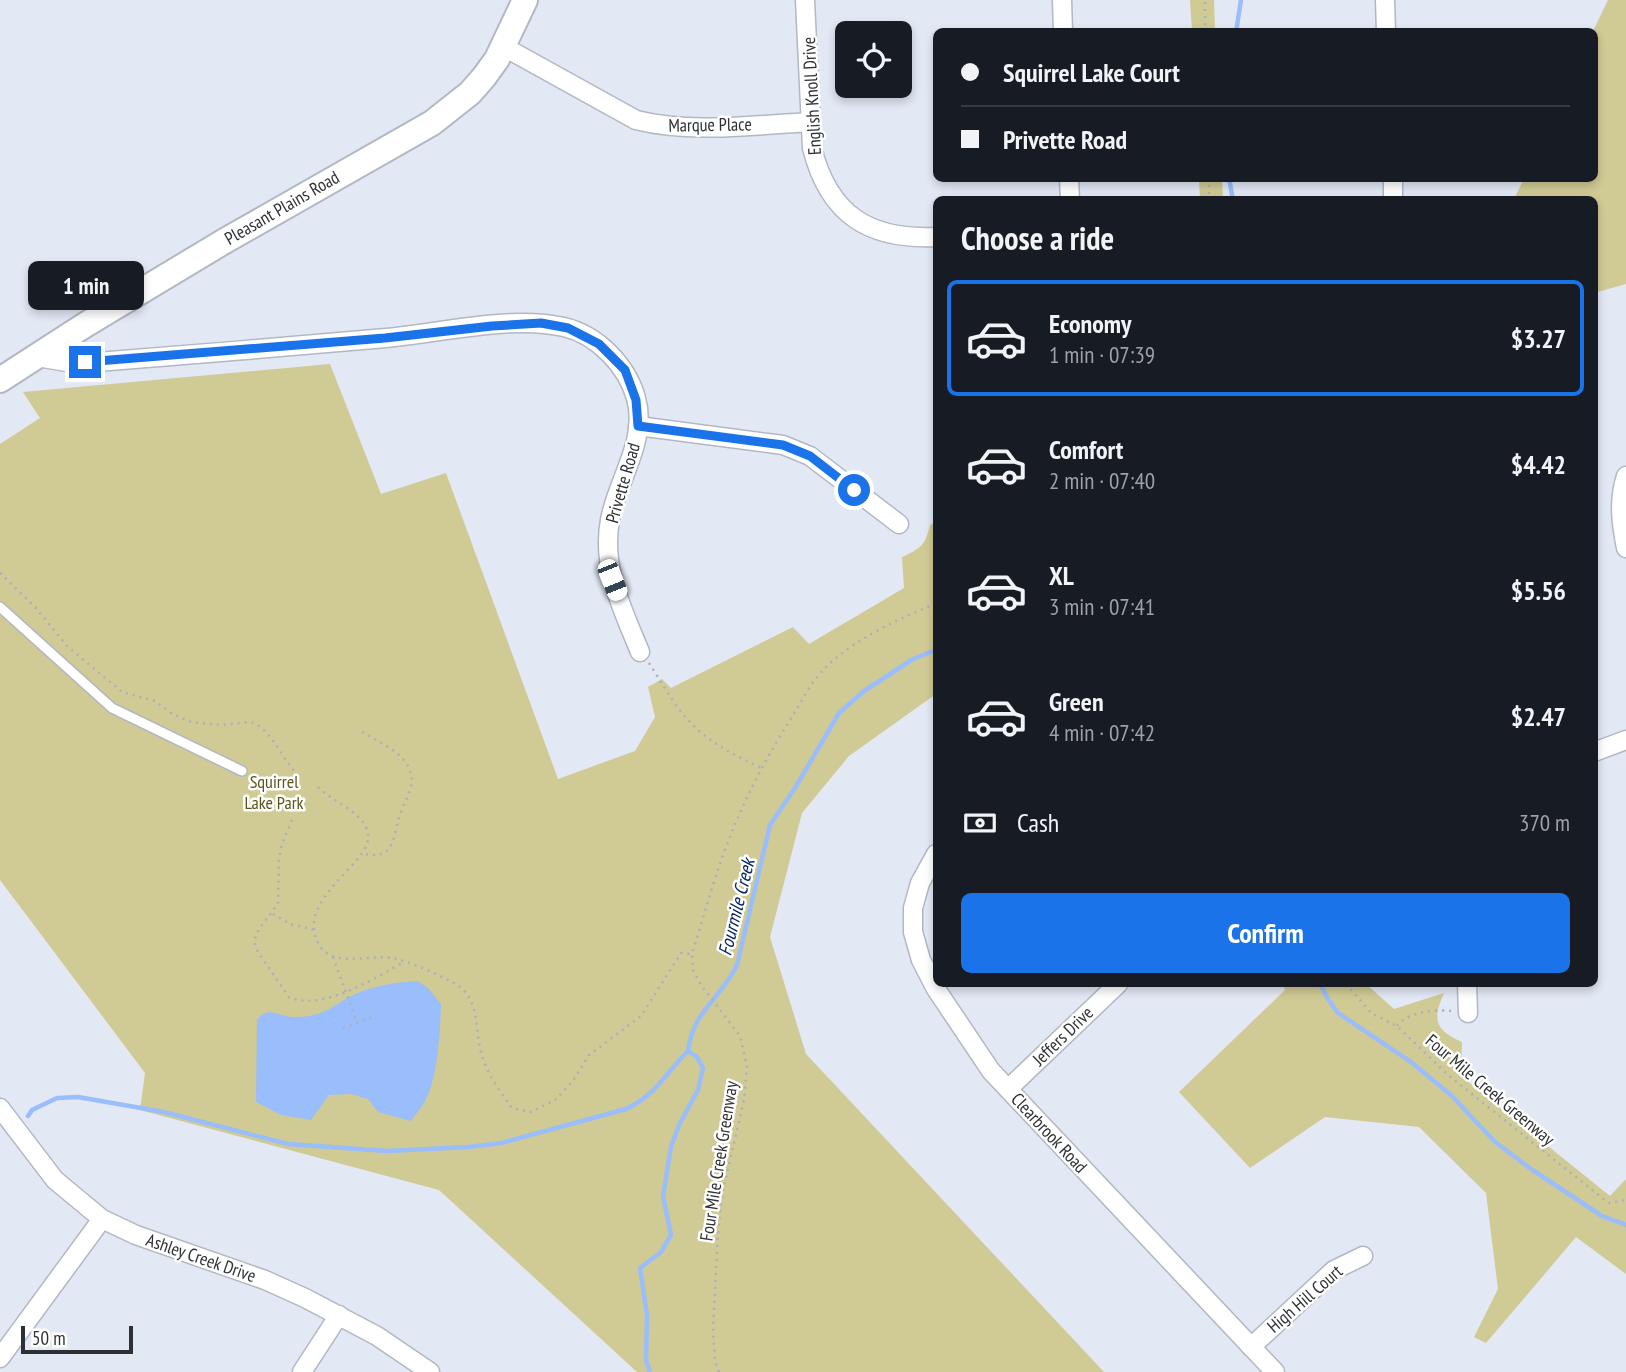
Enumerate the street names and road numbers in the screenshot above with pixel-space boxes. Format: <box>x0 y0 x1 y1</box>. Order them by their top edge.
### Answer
street label: English Knoll Drive <box>797 36 826 156</box>
street label: Marque Place <box>668 112 752 137</box>
street label: Pleasant Plains Road <box>220 165 343 250</box>
street label: Privette Road <box>600 440 645 526</box>
street label: Jeffers Drive <box>1027 1001 1098 1071</box>
street label: Four Mile Creek Greenway <box>1421 1029 1560 1151</box>
street label: Four Mile Creek Greenway <box>695 1079 743 1243</box>
street label: Clearbrook Road <box>1006 1088 1092 1178</box>
street label: Ashley Creek Drive <box>143 1228 259 1287</box>
street label: High Hill Court <box>1262 1260 1347 1338</box>

